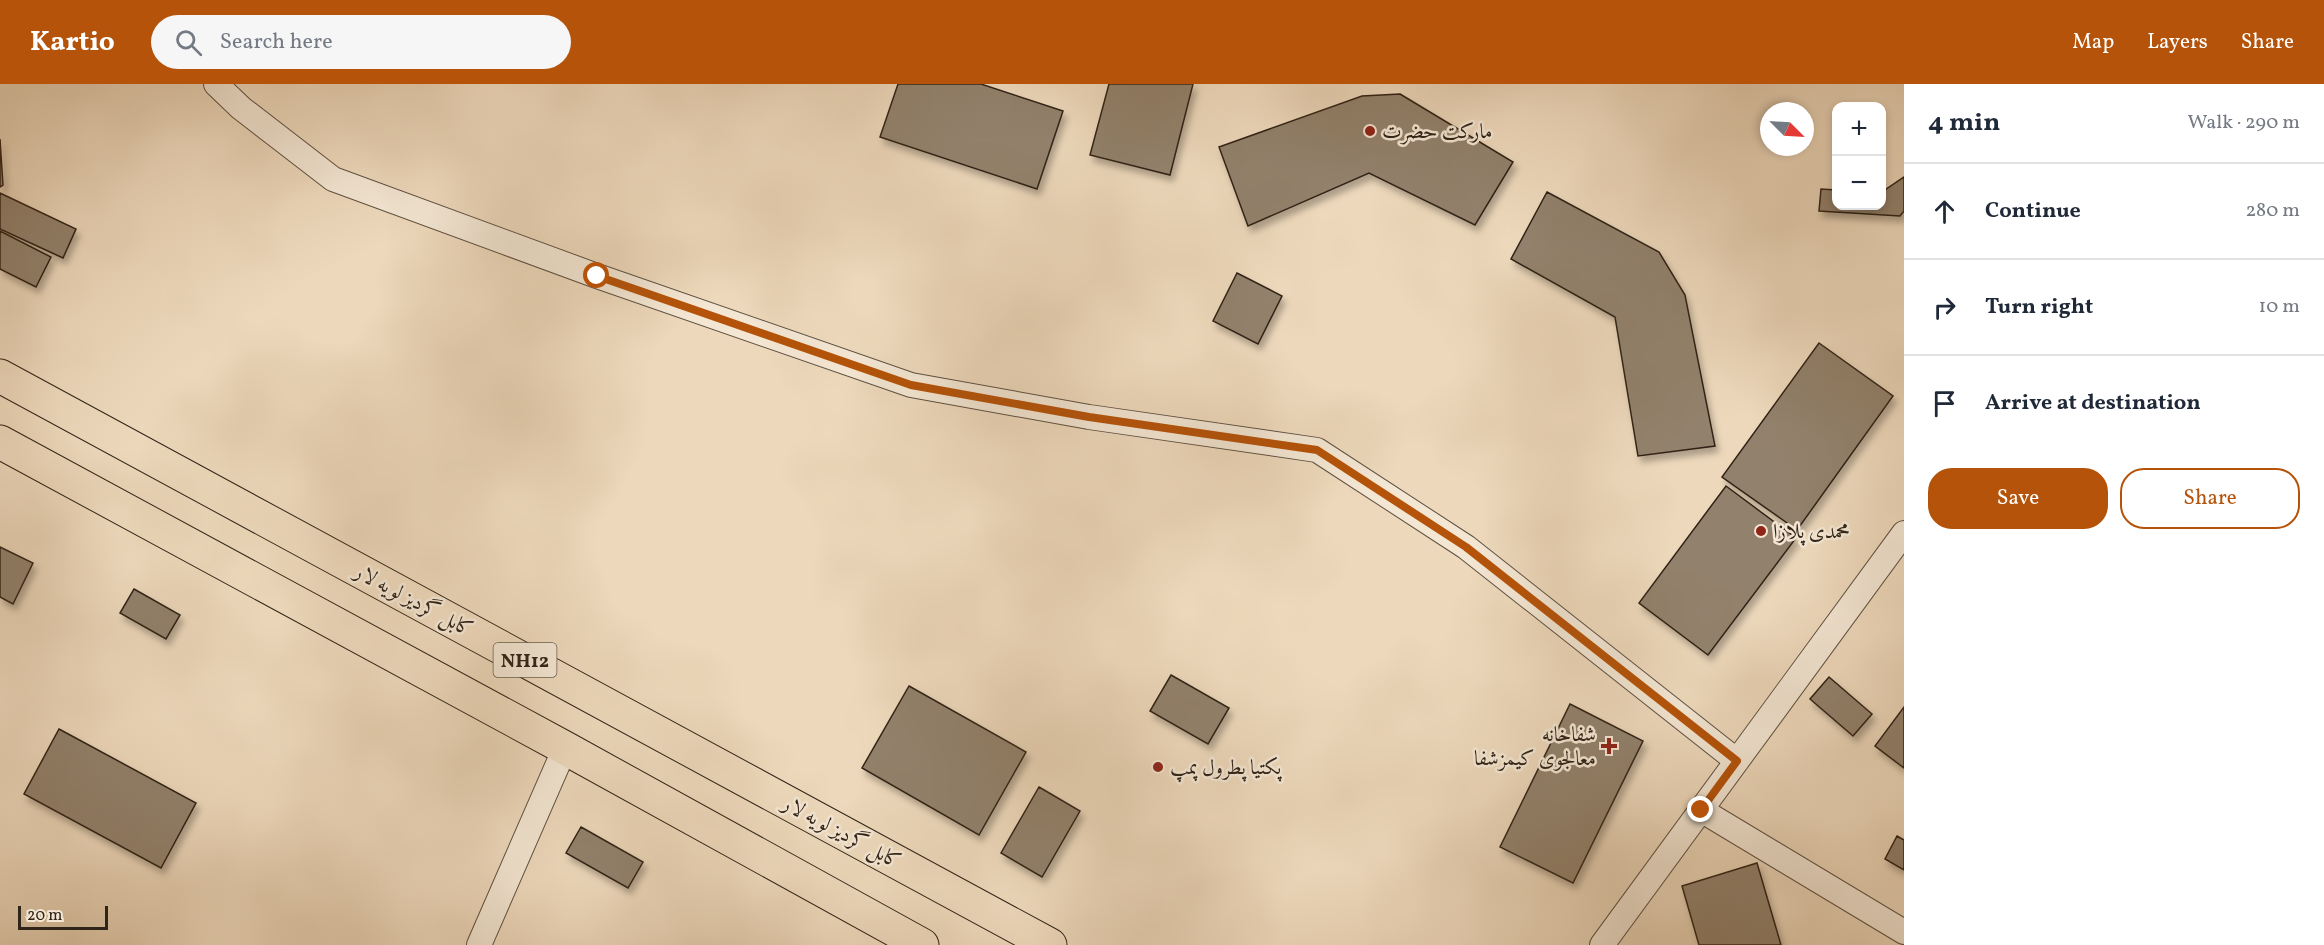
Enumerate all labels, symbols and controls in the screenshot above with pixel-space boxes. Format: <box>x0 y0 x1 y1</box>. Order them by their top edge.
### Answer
search box <box>151 15 571 69</box>
text: Kartio <box>30 23 115 62</box>
icon: search <box>172 26 205 59</box>
text: Search here <box>220 27 333 58</box>
text: Map <box>2072 28 2114 57</box>
text: Layers <box>2147 28 2208 57</box>
text: Share <box>2241 28 2294 57</box>
north arrow <box>1760 102 1814 156</box>
map controls <box>1832 102 1886 210</box>
button: + <box>1832 102 1886 156</box>
text: 4 min <box>1928 105 2000 141</box>
text: Walk · 290 m <box>2188 109 2300 137</box>
place label: مارکت حضرت <box>1382 118 1492 147</box>
marker: مارکت حضرت <box>1363 124 1377 138</box>
button: − <box>1832 156 1886 210</box>
icon: ahead <box>1928 195 1961 228</box>
text: Continue <box>1985 196 2081 227</box>
text: 280 m <box>2245 197 2300 225</box>
route start <box>583 262 609 288</box>
icon: right <box>1928 291 1961 324</box>
text: Turn right <box>1985 292 2093 323</box>
text: 10 m <box>2259 293 2300 321</box>
icon: arrive <box>1928 387 1961 420</box>
text: Arrive at destination <box>1985 388 2201 419</box>
button: Save <box>1928 468 2108 529</box>
button: Share <box>2120 468 2300 529</box>
place label: محمدی پلازا <box>1773 518 1850 547</box>
marker: محمدی پلازا <box>1754 524 1768 538</box>
street label: کابل گردیز لویه لار <box>347 556 478 645</box>
road number: NH12 <box>494 643 556 677</box>
place label: شفاخانه معالجوی کیمزشفا <box>1474 721 1596 774</box>
marker: شفاخانه معالجوی کیمزشفا <box>1600 737 1618 755</box>
place label: پکتیا پطرول پمپ <box>1170 754 1282 783</box>
marker: پکتیا پطرول پمپ <box>1151 760 1165 774</box>
street label: کابل گردیز لویه لار <box>775 788 906 877</box>
route end <box>1687 796 1713 822</box>
scale bar <box>18 903 108 930</box>
text: 20 m <box>27 905 62 927</box>

